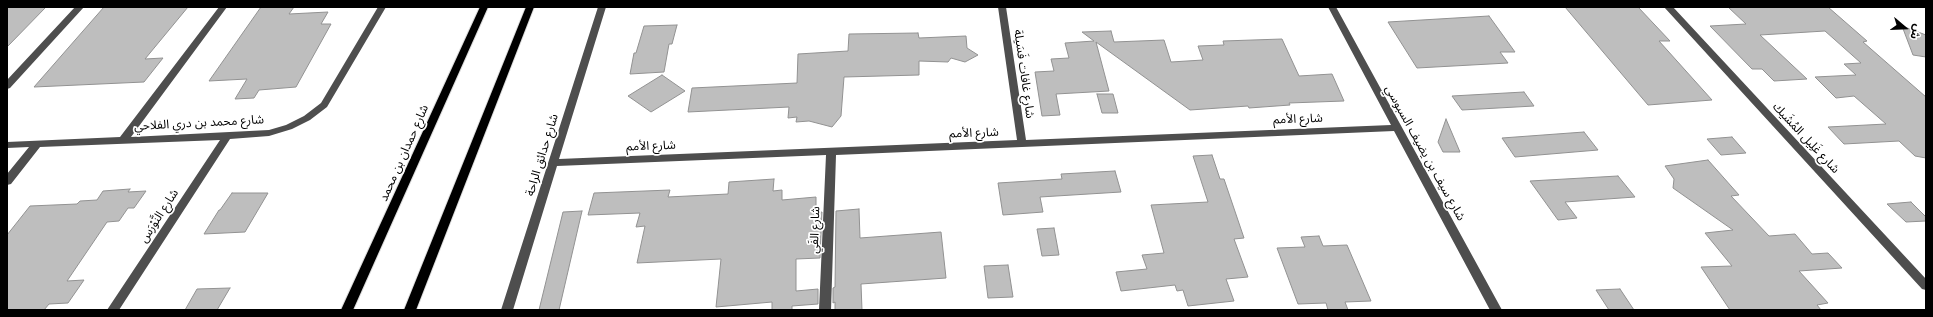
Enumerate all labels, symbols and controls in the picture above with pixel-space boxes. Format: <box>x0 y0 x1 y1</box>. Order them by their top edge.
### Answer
north arrow <box>1885 8 1925 48</box>
text: ش <box>1907 22 1925 41</box>
street label: شارع غافات فَسَيلة <box>1011 29 1037 119</box>
street label: شارع سيف بن يضيف السبوسي <box>1382 83 1468 223</box>
street label: شارع غَلِيل المُشَيك <box>1770 100 1842 176</box>
street label: شارع حمدان بن محمد <box>376 103 432 203</box>
street label: شارع الأمم <box>1273 111 1323 127</box>
street label: شارع محمد بن دري الفلاحي <box>134 112 264 134</box>
street label: شارع حدائق الراحة <box>523 112 561 198</box>
street label: شارع الأمم <box>949 125 999 141</box>
street label: شارع الأمم <box>626 138 676 154</box>
street label: شارع النَّوْرَس <box>136 187 182 245</box>
street label: شارع الفَي <box>807 206 823 254</box>

